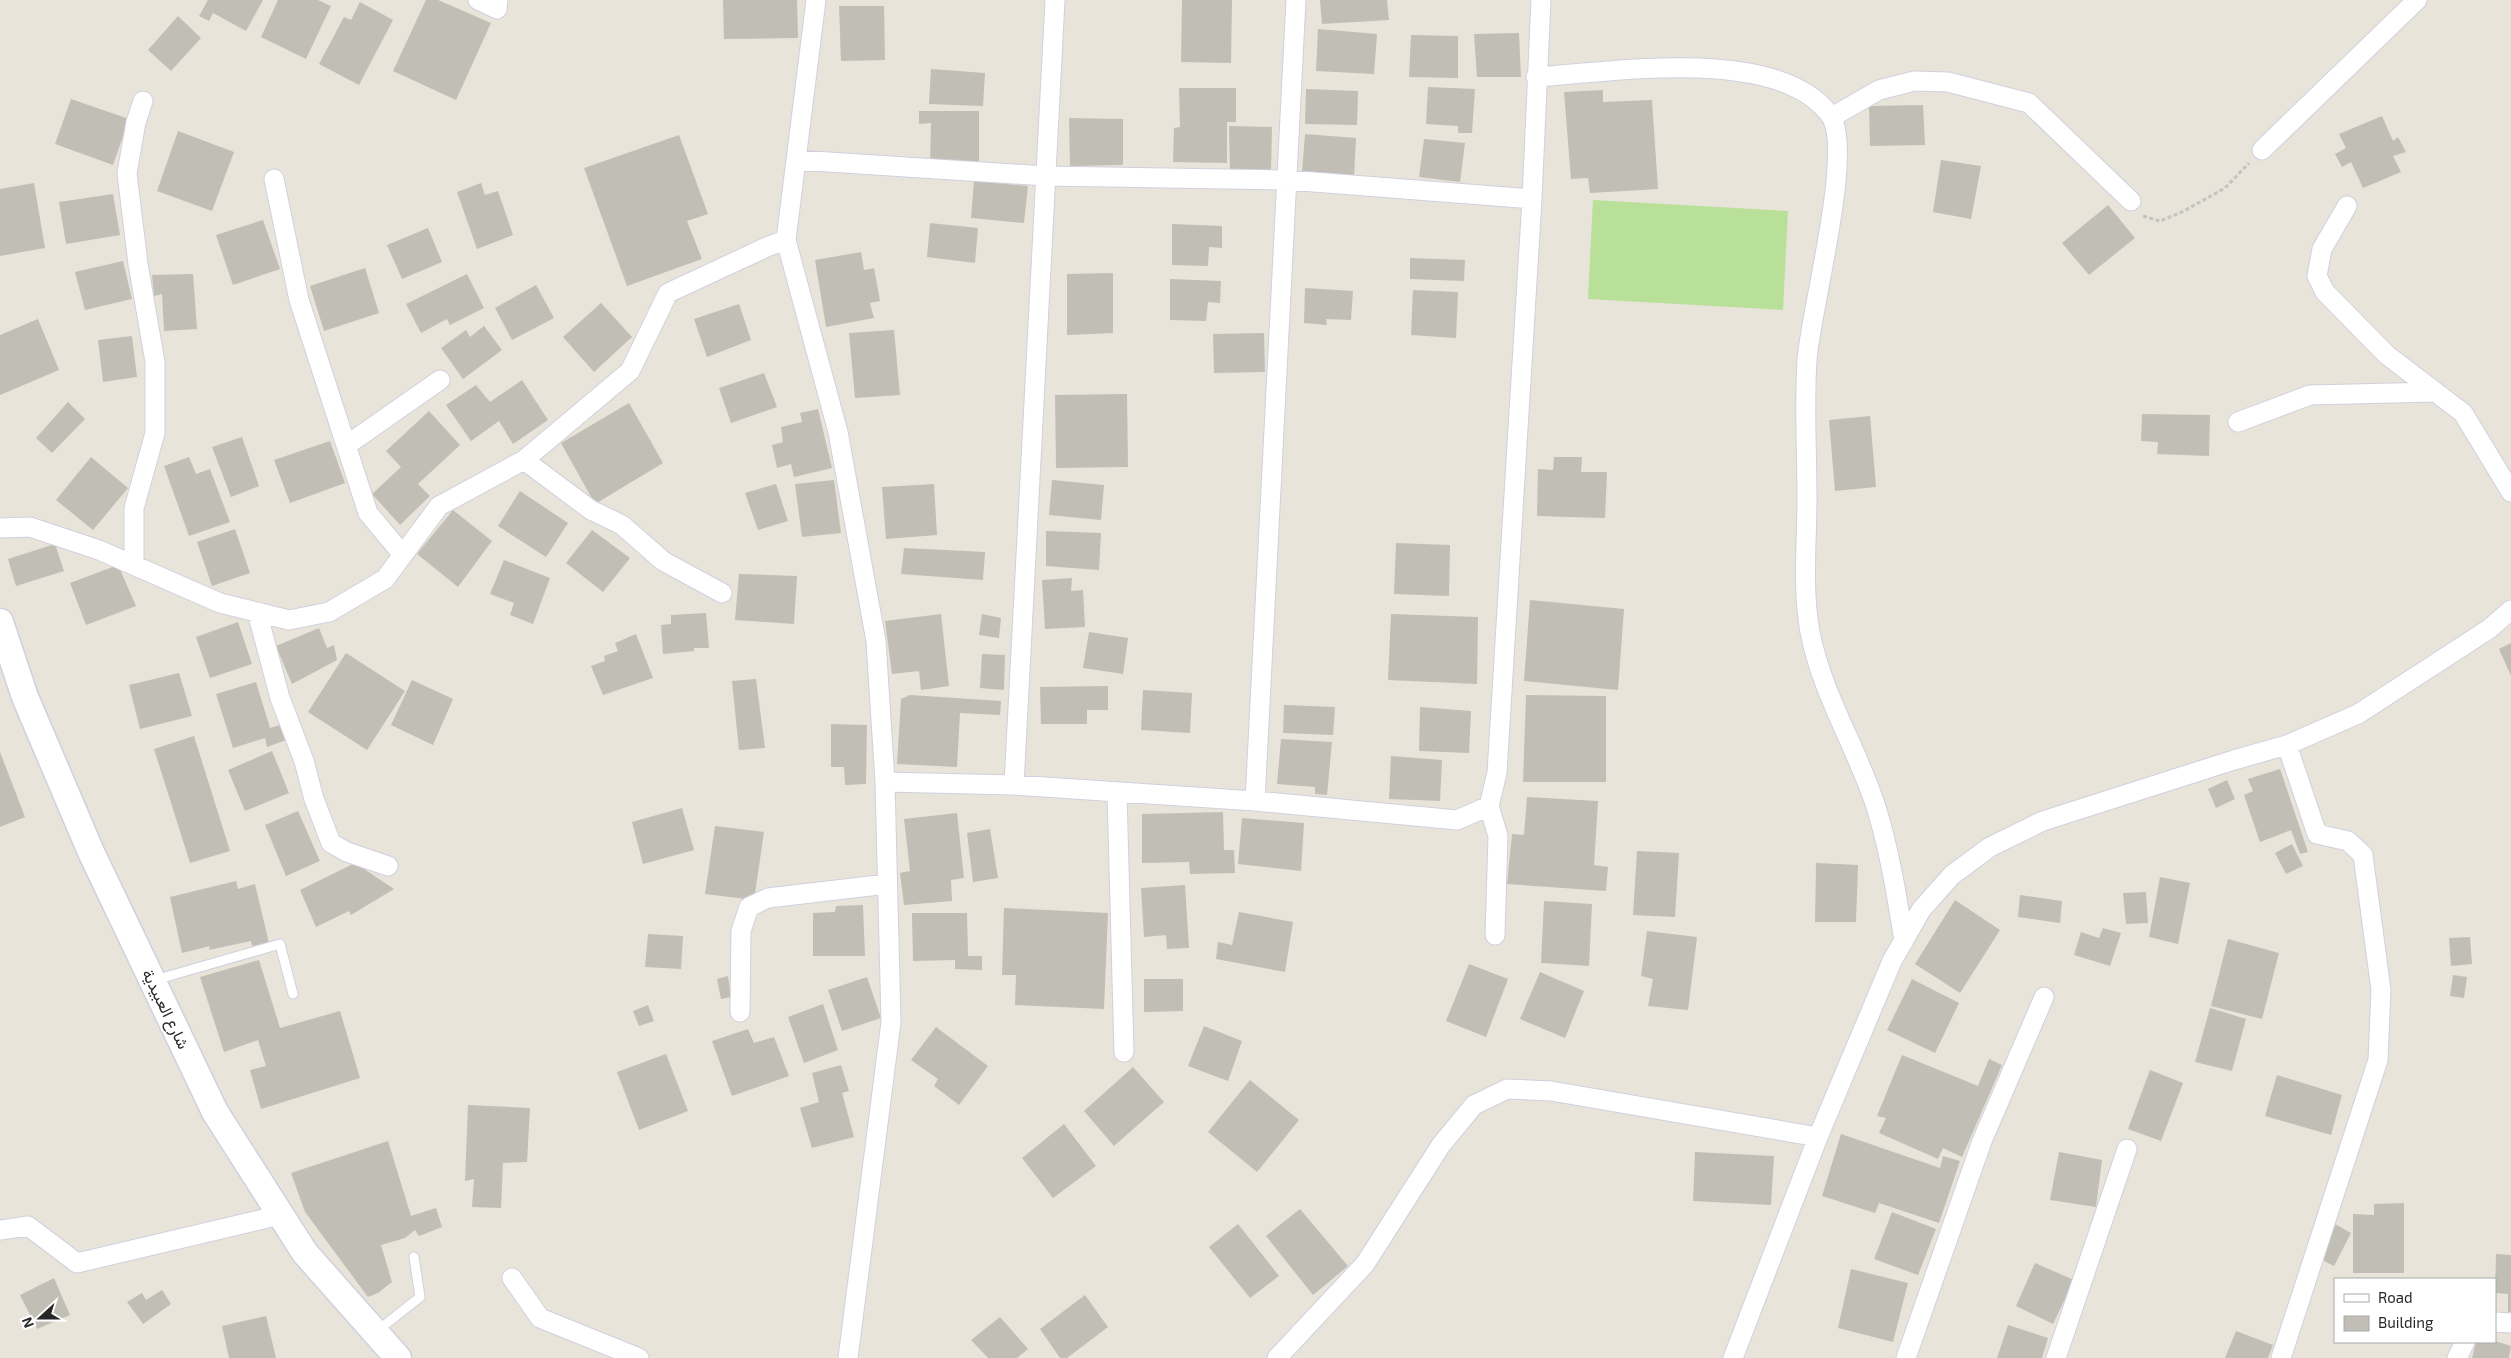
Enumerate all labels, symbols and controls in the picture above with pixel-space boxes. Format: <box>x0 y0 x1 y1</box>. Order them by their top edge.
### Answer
street label: شارع العبيدية <box>136 966 194 1053</box>
legend <box>2334 1278 2496 1343</box>
text: Road <box>2378 1288 2413 1306</box>
north arrow <box>15 1293 65 1343</box>
text: Building <box>2378 1313 2434 1331</box>
text: N <box>18 1315 37 1331</box>

